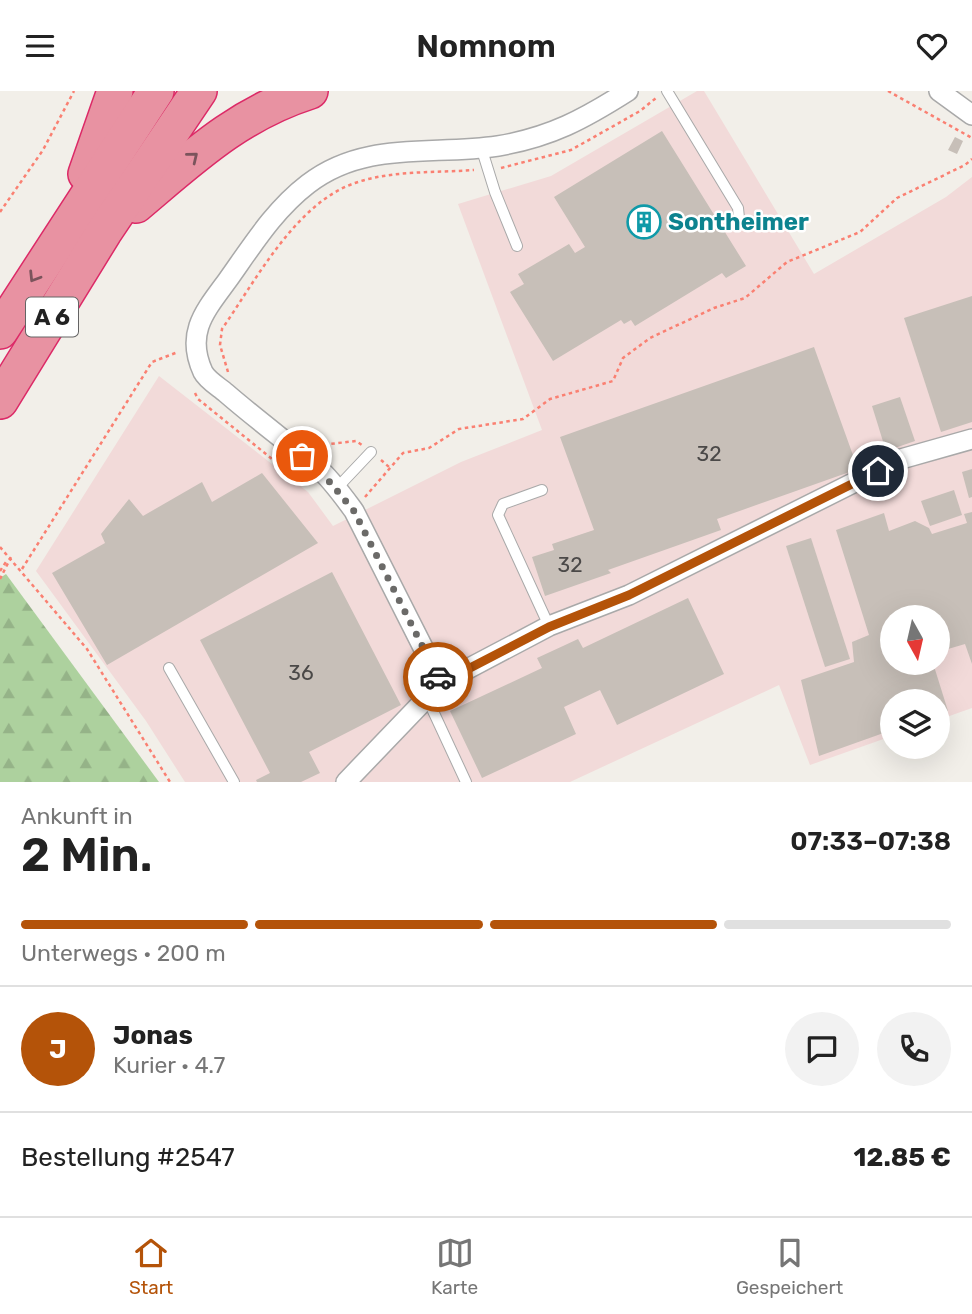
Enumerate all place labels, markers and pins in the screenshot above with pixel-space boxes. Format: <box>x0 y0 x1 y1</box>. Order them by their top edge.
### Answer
building icon: Sontheimer <box>625 203 663 241</box>
place label: Sontheimer <box>668 208 809 236</box>
pin <box>272 426 332 486</box>
pin <box>848 441 908 501</box>

